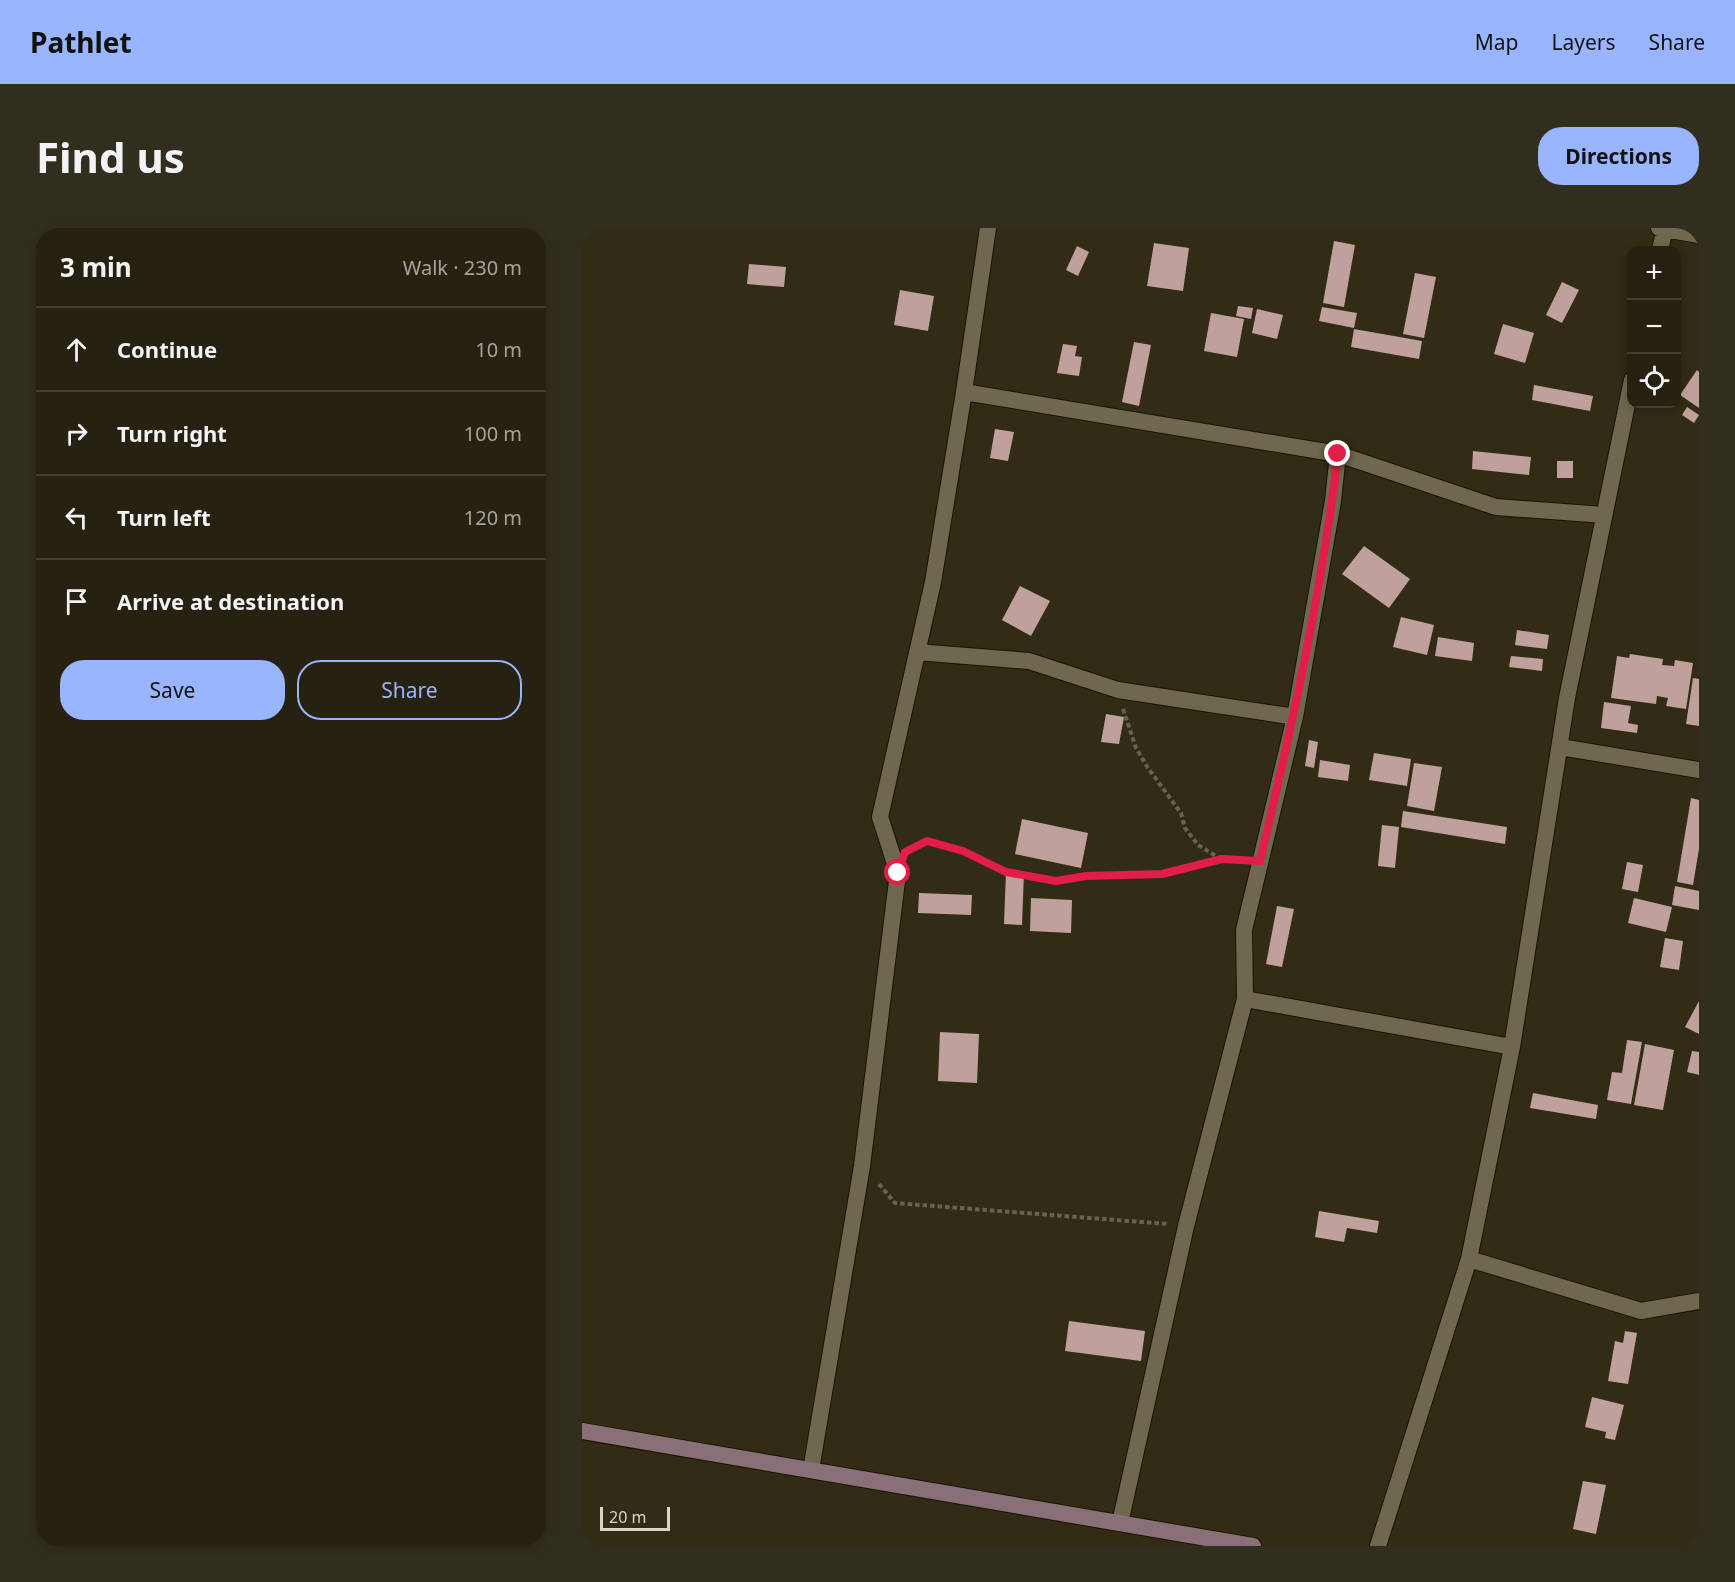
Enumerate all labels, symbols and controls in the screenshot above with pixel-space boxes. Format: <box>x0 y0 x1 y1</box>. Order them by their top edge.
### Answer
text: Pathlet <box>30 23 132 61</box>
text: Map <box>1475 28 1519 56</box>
text: Layers <box>1552 28 1616 56</box>
text: Share <box>1649 28 1705 56</box>
button: Directions <box>1538 127 1699 185</box>
text: Find us <box>36 128 185 185</box>
map controls <box>1627 246 1681 408</box>
button: + <box>1627 246 1681 300</box>
text: 3 min <box>60 249 132 285</box>
text: Walk · 230 m <box>403 254 522 281</box>
button: − <box>1627 300 1681 354</box>
icon: ahead <box>60 333 93 366</box>
text: Continue <box>117 334 217 364</box>
text: 10 m <box>475 336 522 363</box>
button: locate <box>1627 354 1681 408</box>
icon: right <box>60 417 93 450</box>
text: Turn right <box>117 418 227 448</box>
text: 100 m <box>464 420 522 447</box>
route end <box>1324 440 1350 466</box>
icon: left <box>60 501 93 534</box>
text: Turn left <box>117 502 211 532</box>
text: 120 m <box>464 504 522 531</box>
icon: arrive <box>60 585 93 618</box>
text: Arrive at destination <box>117 586 344 616</box>
button: Save <box>60 660 285 720</box>
button: Share <box>297 660 522 720</box>
route start <box>884 859 910 885</box>
scale bar <box>600 1504 670 1532</box>
text: 20 m <box>609 1506 646 1528</box>

